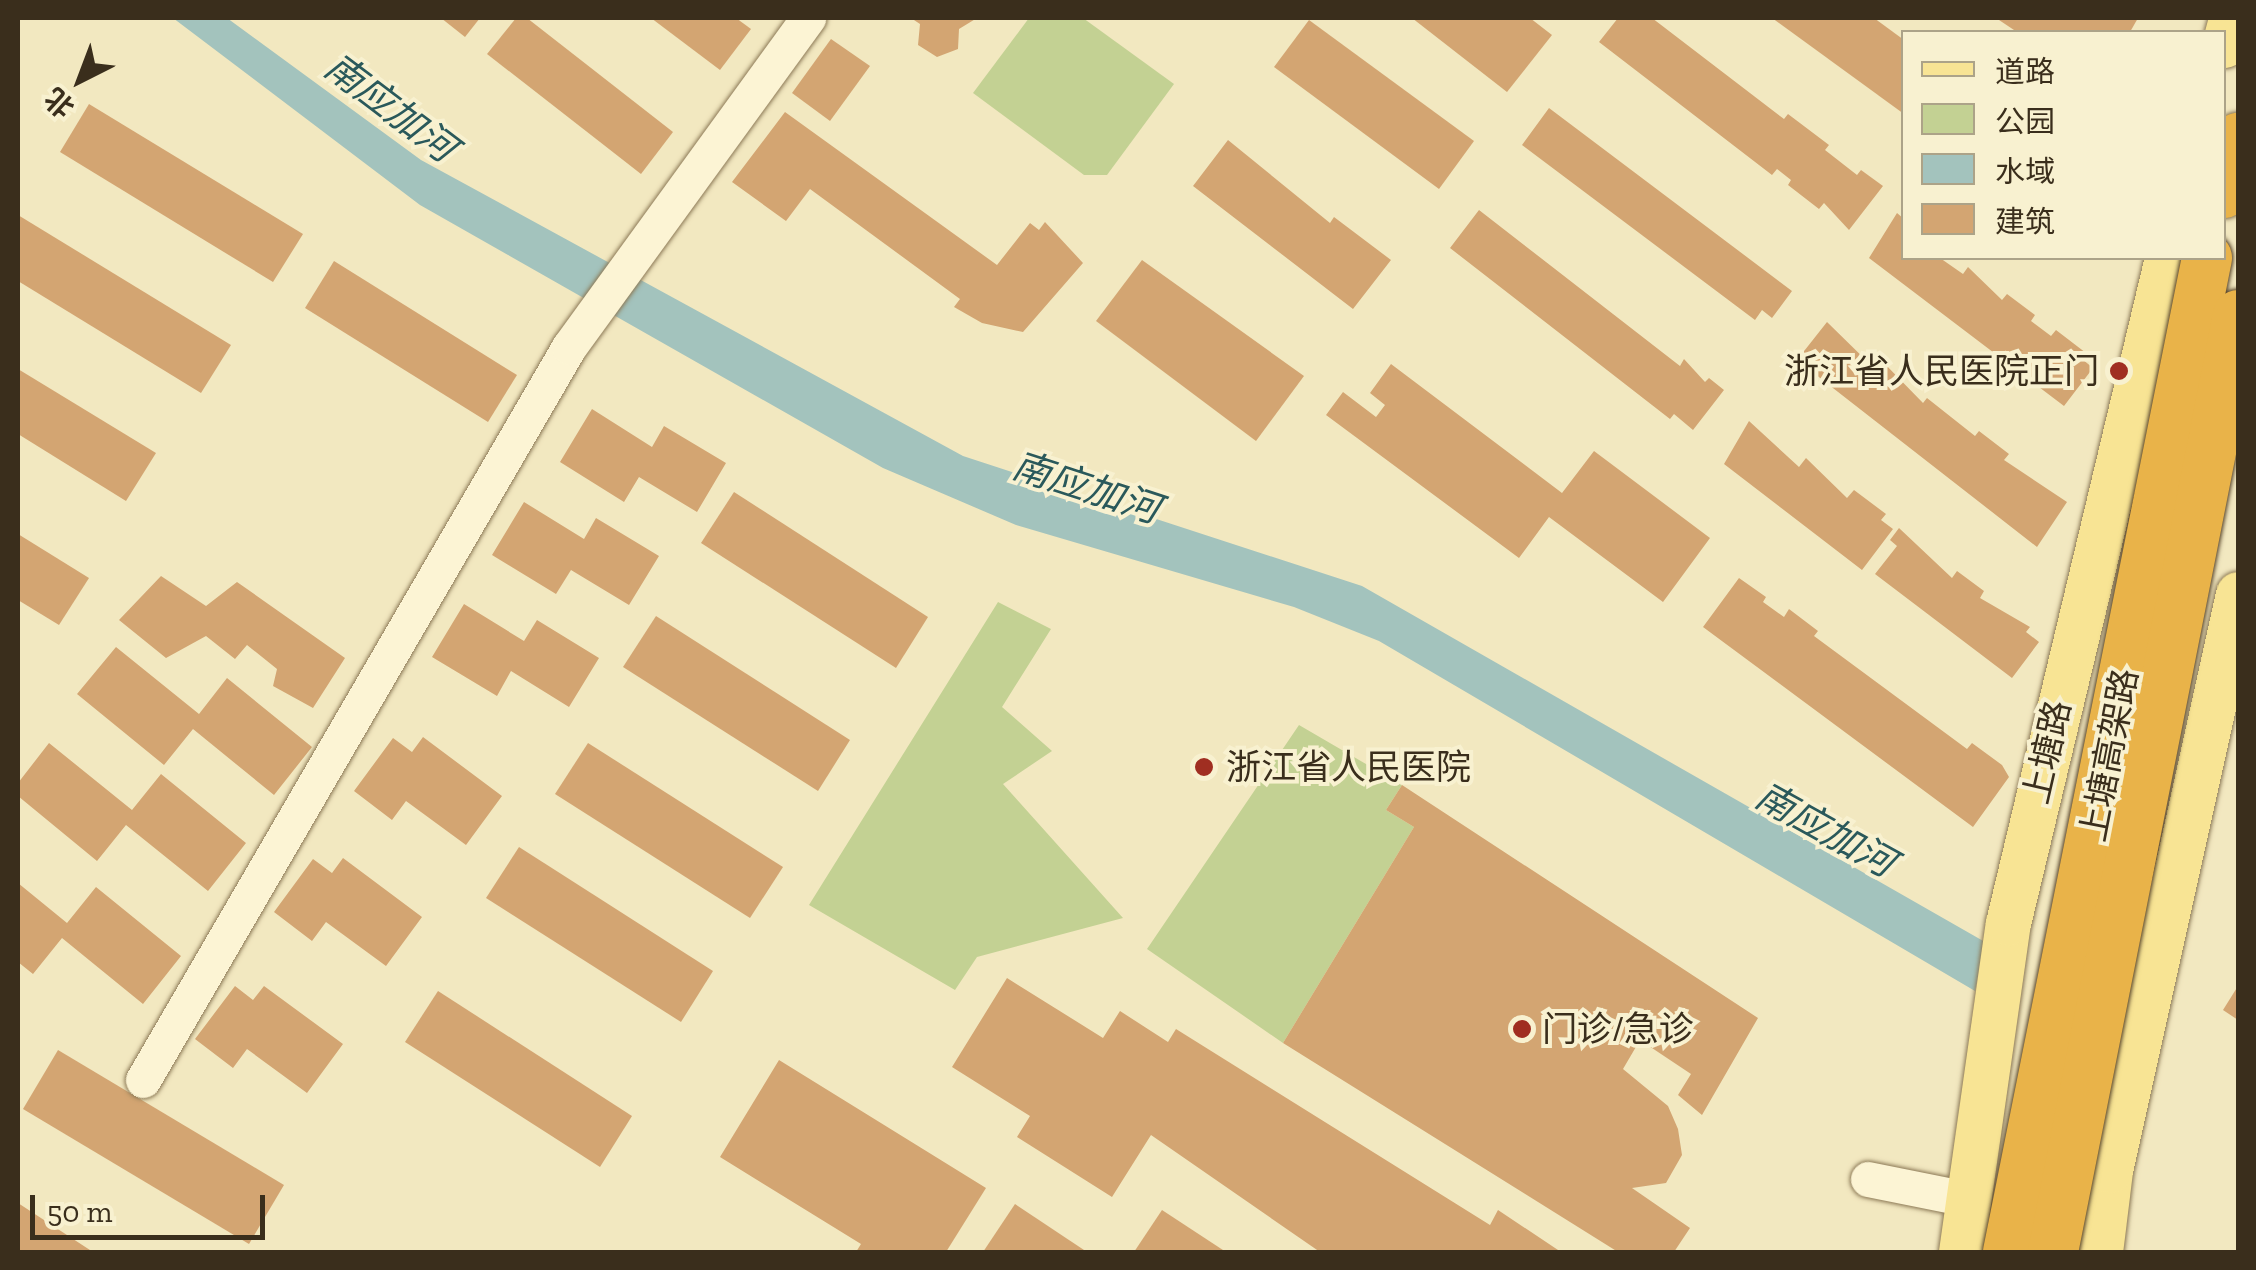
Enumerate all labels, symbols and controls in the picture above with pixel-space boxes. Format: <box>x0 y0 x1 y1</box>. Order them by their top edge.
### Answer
north arrow <box>30 30 130 130</box>
legend <box>1901 30 2226 260</box>
water label: 南应加河 <box>316 44 464 172</box>
text: 道路 <box>1995 54 2055 90</box>
text: 北 <box>38 81 81 124</box>
text: 公园 <box>1995 104 2055 140</box>
text: 水域 <box>1995 154 2055 190</box>
text: 建筑 <box>1995 204 2055 240</box>
place label: 浙江省人民医院正门 <box>1784 350 2099 392</box>
marker: 浙江省人民医院正门 <box>2108 360 2130 382</box>
water label: 南应加河 <box>1007 443 1165 533</box>
street label: 上塘高架路 <box>2072 665 2146 845</box>
street label: 上塘路 <box>2015 696 2079 808</box>
place label: 浙江省人民医院 <box>1226 746 1471 788</box>
marker: 浙江省人民医院 <box>1191 754 1217 780</box>
water label: 南应加河 <box>1747 773 1903 887</box>
place label: 门诊/急诊 <box>1542 1008 1694 1050</box>
marker: 门诊/急诊 <box>1511 1018 1533 1040</box>
scale bar <box>35 1175 270 1237</box>
text: 50 m <box>47 1194 112 1230</box>

